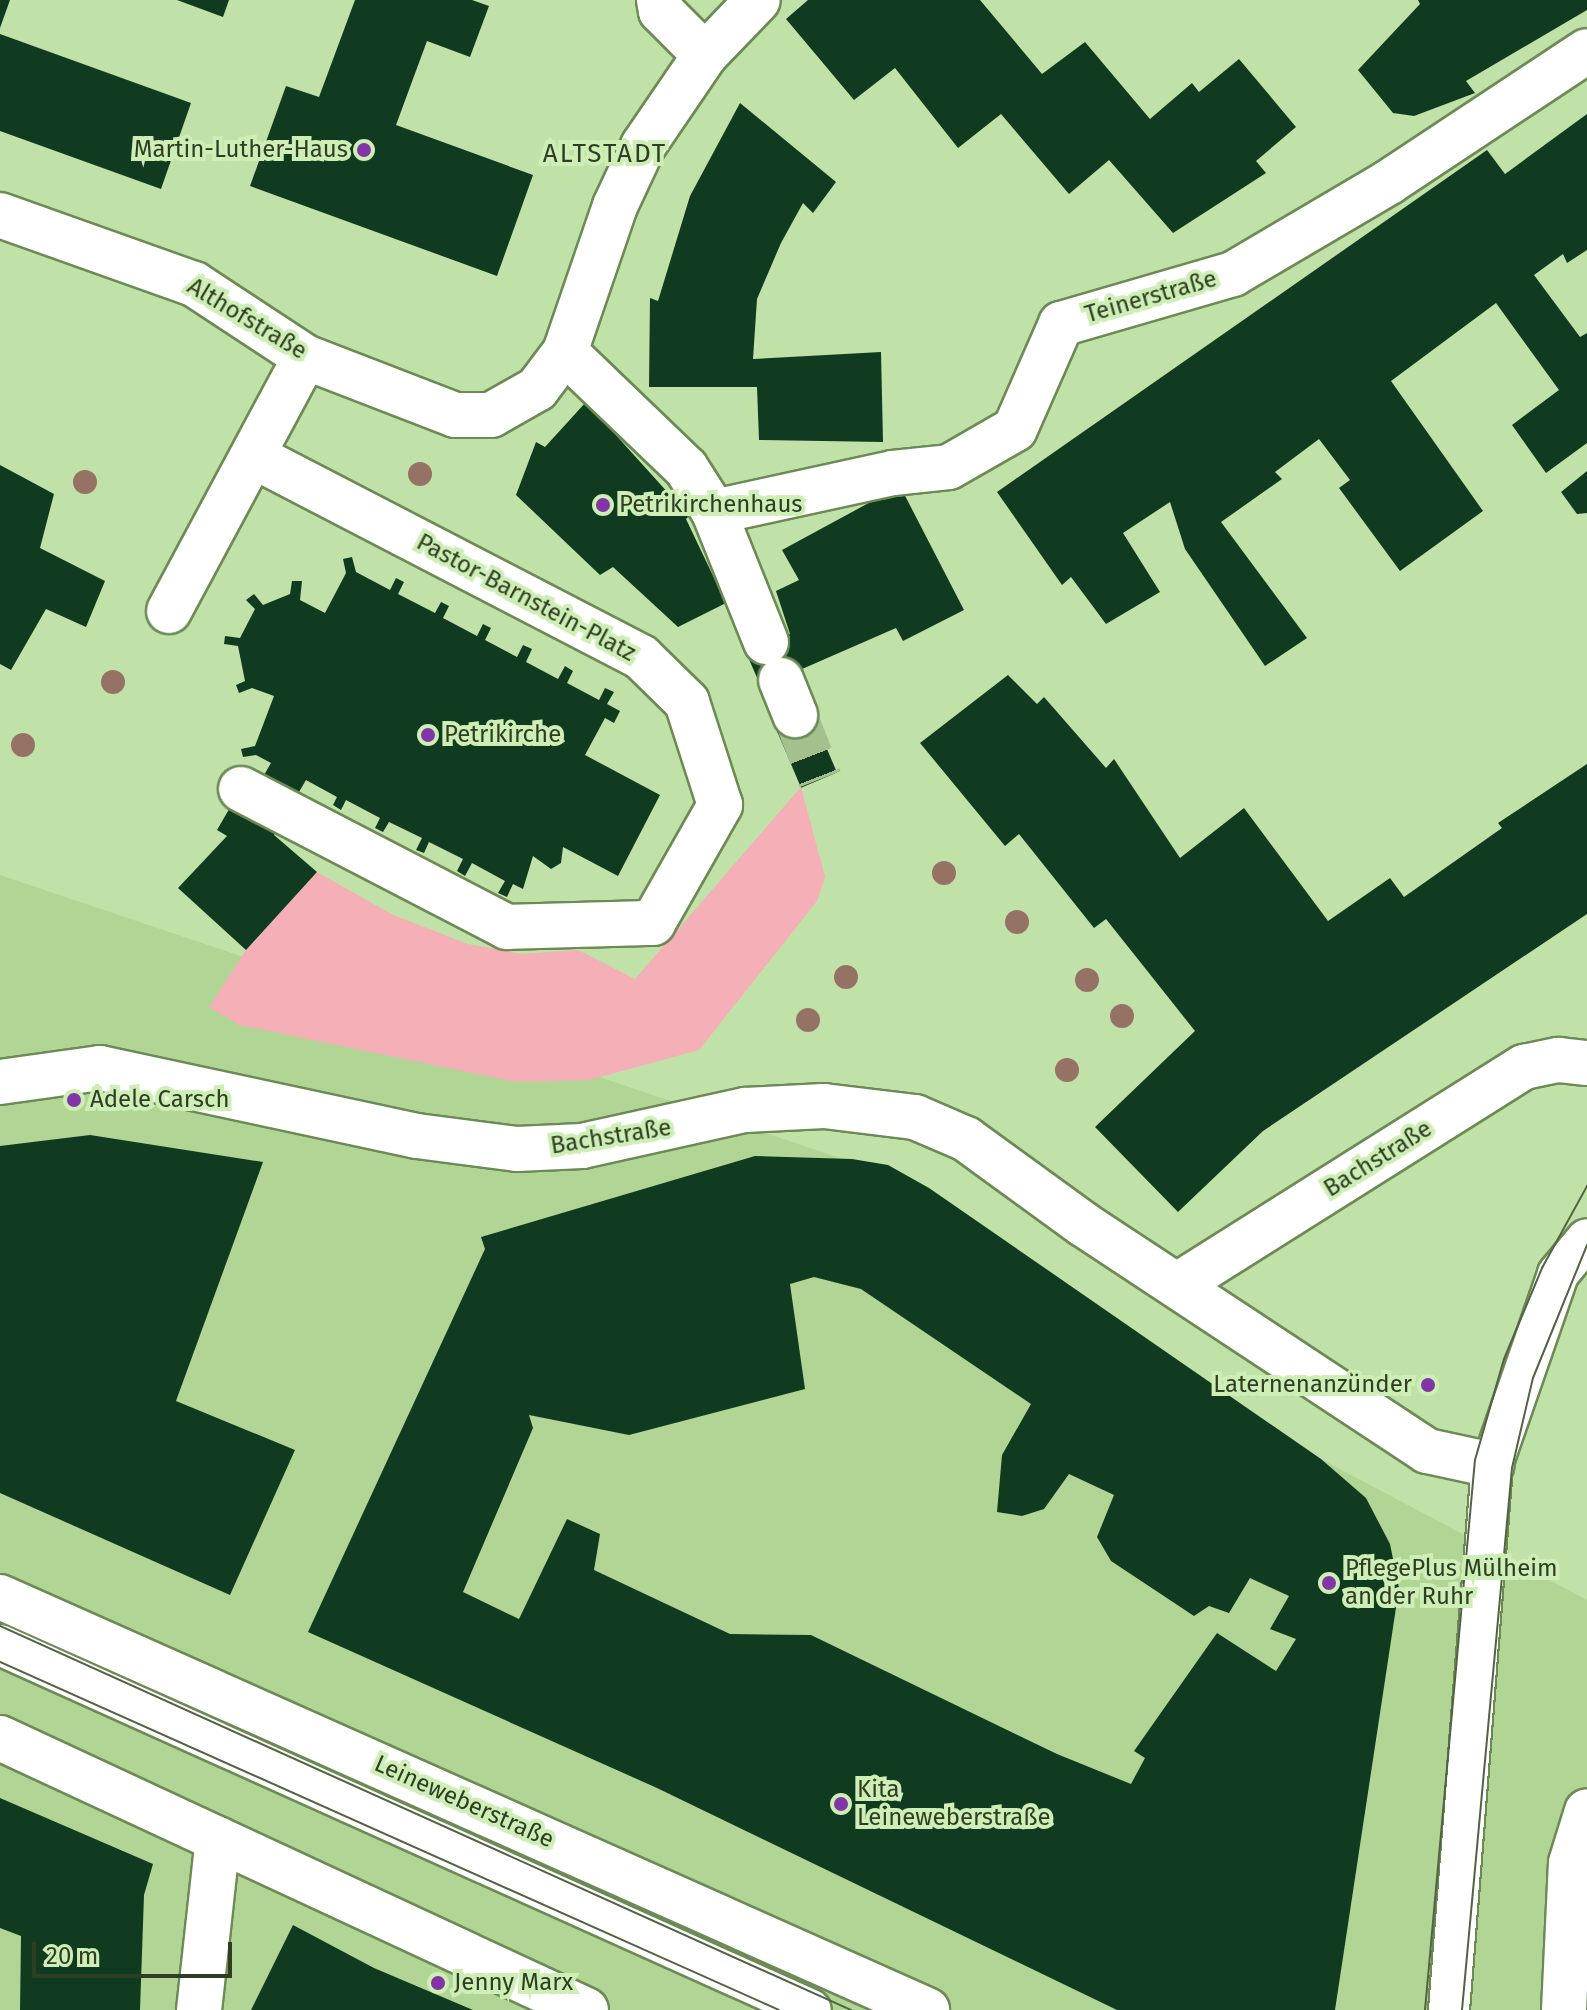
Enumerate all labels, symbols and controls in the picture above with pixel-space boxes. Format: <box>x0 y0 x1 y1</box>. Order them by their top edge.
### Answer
place label: Martin-Luther-Haus <box>134 136 348 164</box>
district label: ALTSTADT <box>543 138 667 170</box>
marker: Martin-Luther-Haus <box>355 141 373 159</box>
street label: Teinerstraße <box>1082 264 1220 330</box>
street label: Althofstraße <box>182 272 312 366</box>
place label: Petrikirchenhaus <box>619 491 803 519</box>
marker: Petrikirchenhaus <box>594 496 612 514</box>
street label: Pastor-Barnstein-Platz <box>412 528 640 668</box>
place label: Petrikirche <box>444 721 561 749</box>
marker: Petrikirche <box>419 726 437 744</box>
place label: Adele Carsch <box>90 1086 229 1114</box>
marker: Adele Carsch <box>65 1091 83 1109</box>
street label: Bachstraße <box>549 1113 673 1161</box>
street label: Bachstraße <box>1319 1115 1437 1203</box>
place label: Laternenanzünder <box>1213 1371 1412 1399</box>
marker: Laternenanzünder <box>1419 1376 1437 1394</box>
place label: PflegePlus Mülheim an der Ruhr <box>1345 1555 1558 1611</box>
marker: PflegePlus Mülheim an der Ruhr <box>1320 1574 1338 1592</box>
street label: Leineweberstraße <box>370 1749 558 1855</box>
place label: Kita Leineweberstraße <box>857 1776 1051 1832</box>
marker: Kita Leineweberstraße <box>832 1795 850 1813</box>
scale bar <box>36 1926 236 1976</box>
text: 20 m <box>46 1942 98 1970</box>
place label: Jenny Marx <box>454 1969 573 1997</box>
marker: Jenny Marx <box>429 1974 447 1992</box>

